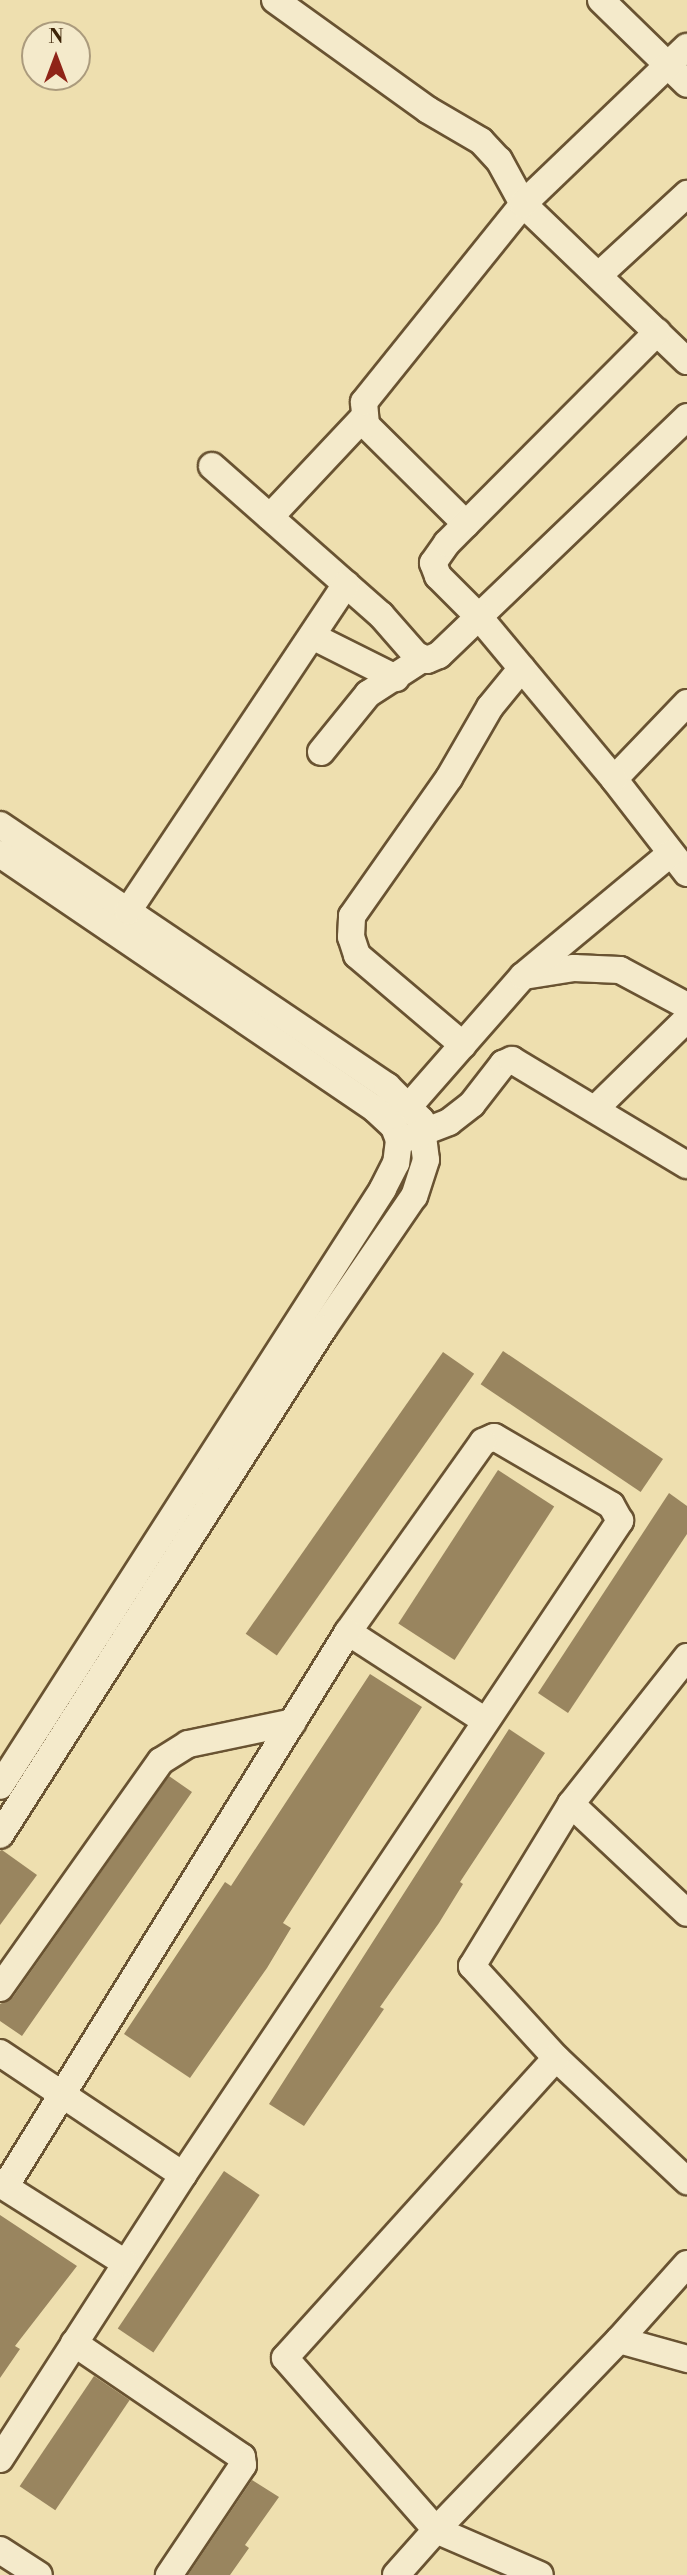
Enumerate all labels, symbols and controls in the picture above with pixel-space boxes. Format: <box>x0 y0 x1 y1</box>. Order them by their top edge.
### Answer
north arrow <box>21 21 91 91</box>
text: N <box>48 25 64 49</box>

